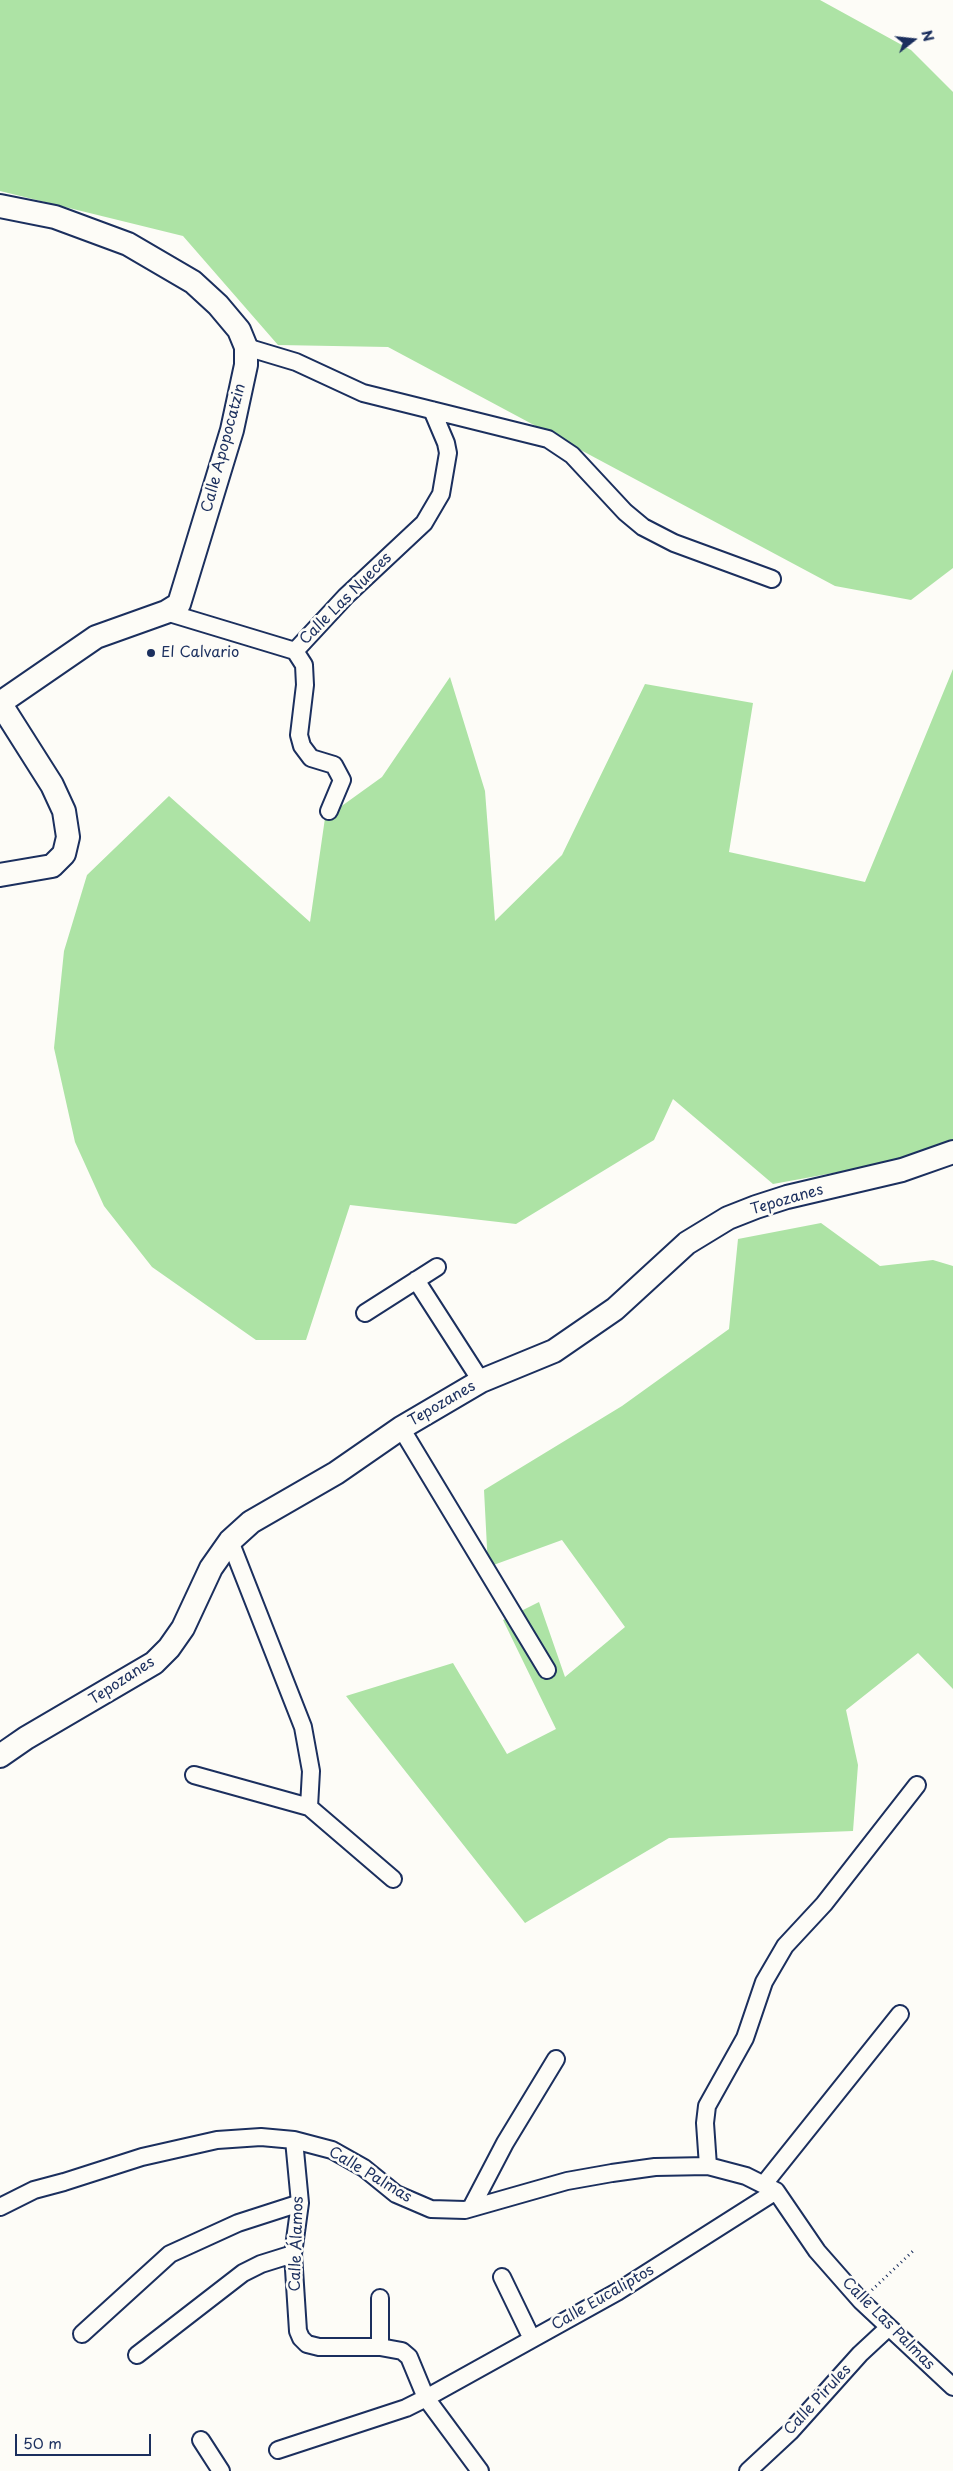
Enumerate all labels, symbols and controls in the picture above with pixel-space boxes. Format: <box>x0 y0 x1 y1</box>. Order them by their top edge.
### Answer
north arrow <box>888 15 938 65</box>
text: N <box>916 28 940 44</box>
street label: Calle Apopocatzin <box>198 382 250 514</box>
street label: Calle Las Nueces <box>296 549 396 649</box>
place label: El Calvario <box>161 644 239 662</box>
marker: El Calvario <box>145 647 157 659</box>
street label: Tepozanes <box>749 1181 825 1219</box>
street label: Tepozanes <box>405 1378 479 1430</box>
street label: Tepozanes <box>86 1653 158 1709</box>
street label: Calle Palmas <box>325 2143 415 2207</box>
street label: Calle Álamos <box>286 2196 308 2292</box>
street label: Calle Eucaliptos <box>549 2261 657 2335</box>
street label: Calle Las Palmas <box>838 2274 938 2374</box>
street label: Calle Pirules <box>781 2361 855 2439</box>
scale bar <box>18 2424 154 2456</box>
text: 50 m <box>23 2431 62 2454</box>

